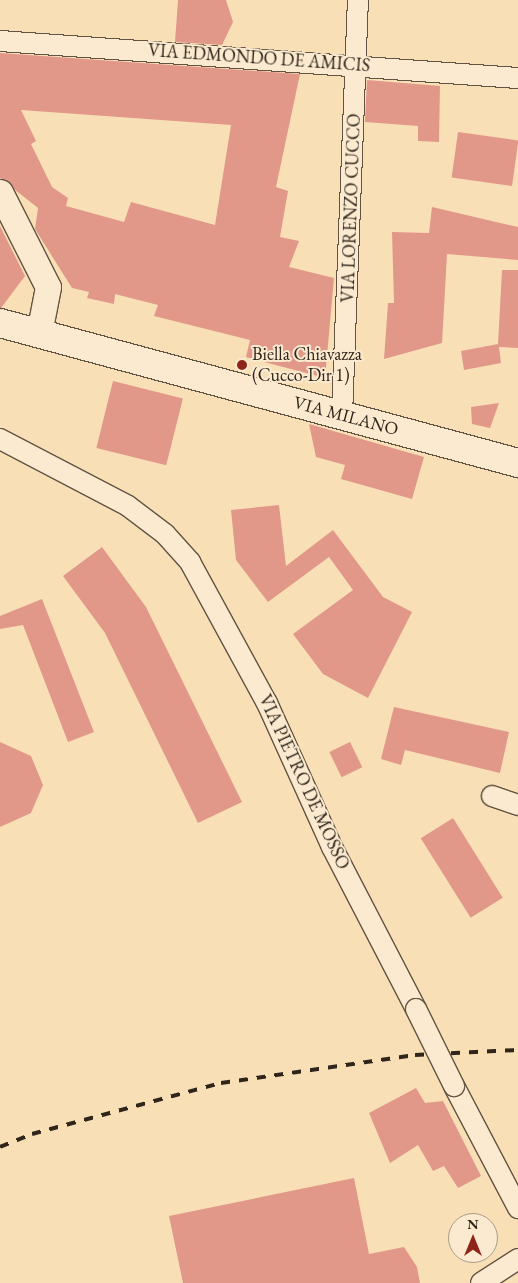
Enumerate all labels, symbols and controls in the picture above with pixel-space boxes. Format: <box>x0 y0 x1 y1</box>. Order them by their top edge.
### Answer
street label: VIA EDMONDO DE AMICIS <box>147 39 371 77</box>
street label: VIA LORENZO CUCCO <box>337 113 365 303</box>
place label: Biella Chiavazza (Cucco-Dir 1) <box>252 344 362 386</box>
marker: Biella Chiavazza (Cucco-Dir 1) <box>236 359 248 371</box>
street label: VIA MILANO <box>291 392 401 440</box>
street label: VIA PIETRO DE MOSSO <box>254 691 354 873</box>
north arrow <box>448 1213 498 1263</box>
text: N <box>467 1215 479 1233</box>

